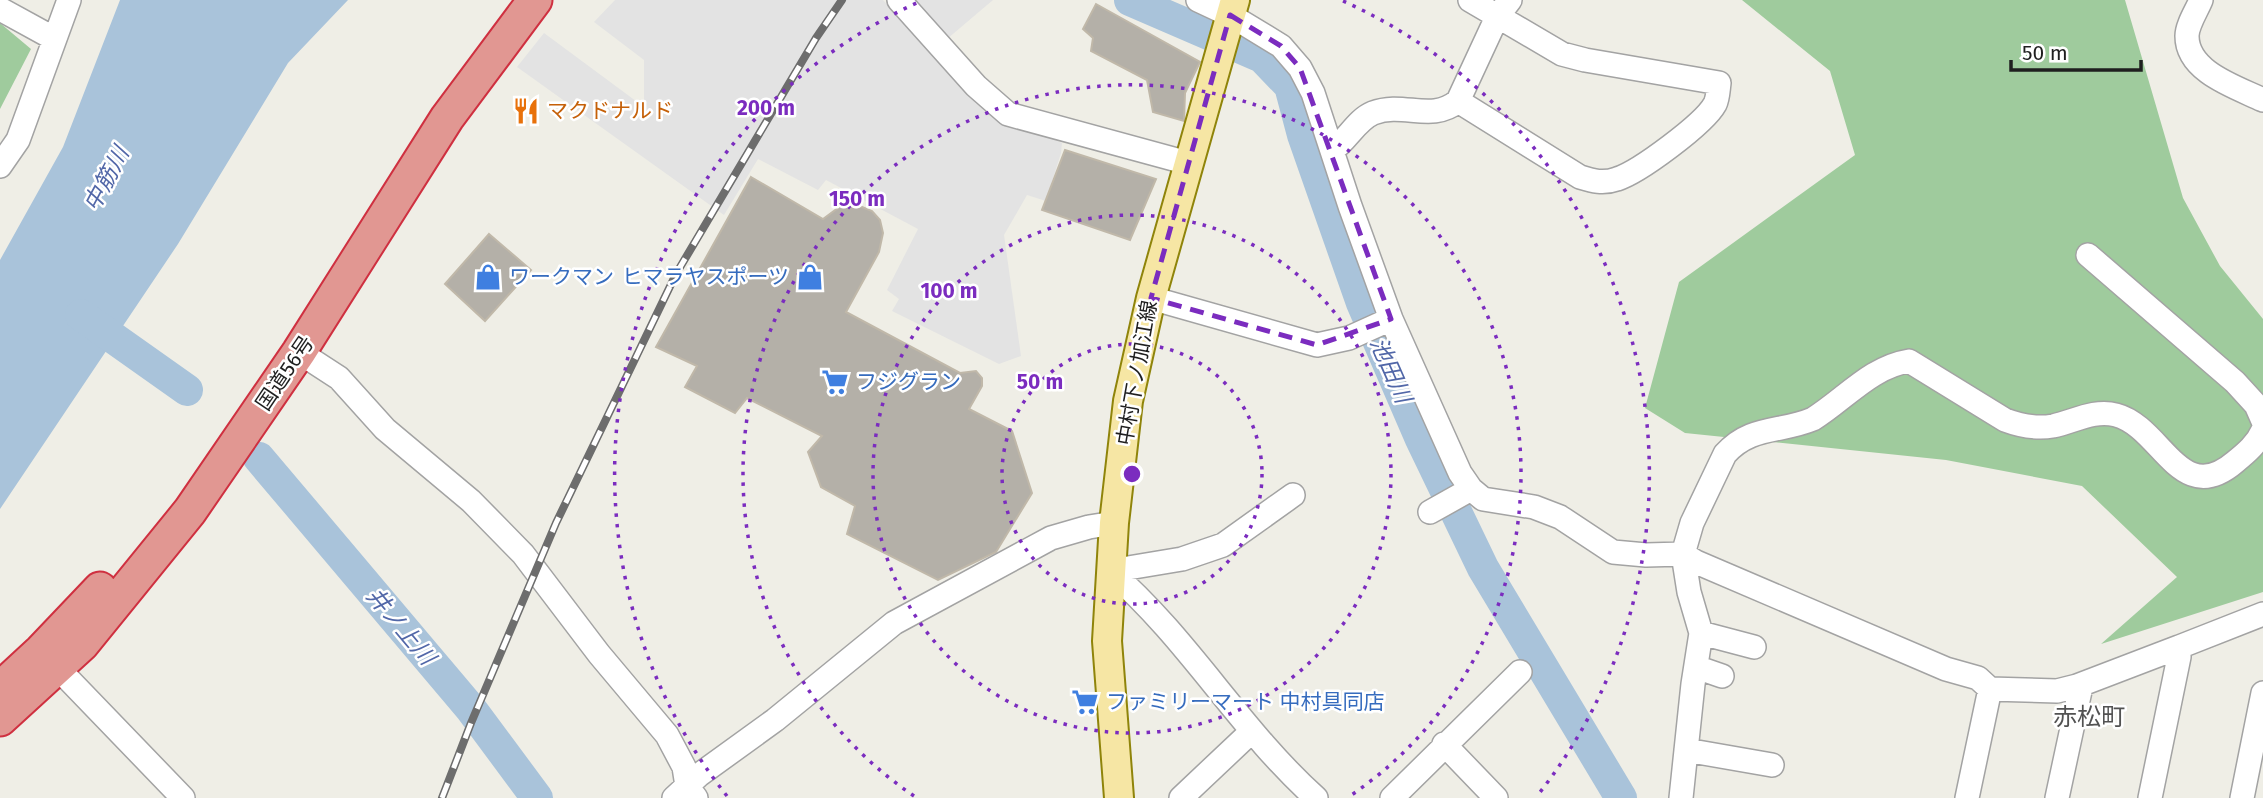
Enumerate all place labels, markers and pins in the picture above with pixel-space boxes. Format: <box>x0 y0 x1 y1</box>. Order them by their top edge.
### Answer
restaurant icon: マクドナルド <box>511 96 541 126</box>
place label: マクドナルド <box>547 98 673 124</box>
shop icon: ワークマン <box>473 262 503 292</box>
shop icon: ヒマラヤスポーツ <box>795 262 825 292</box>
place label: ワークマン <box>509 264 614 290</box>
place label: ヒマラヤスポーツ <box>621 264 789 290</box>
supermarket icon: フジグラン <box>820 367 850 397</box>
place label: フジグラン <box>856 369 961 395</box>
centre of rings <box>1120 462 1144 486</box>
supermarket icon: ファミリーマート 中村具同店 <box>1070 687 1100 717</box>
place label: ファミリーマート 中村具同店 <box>1106 689 1385 715</box>

